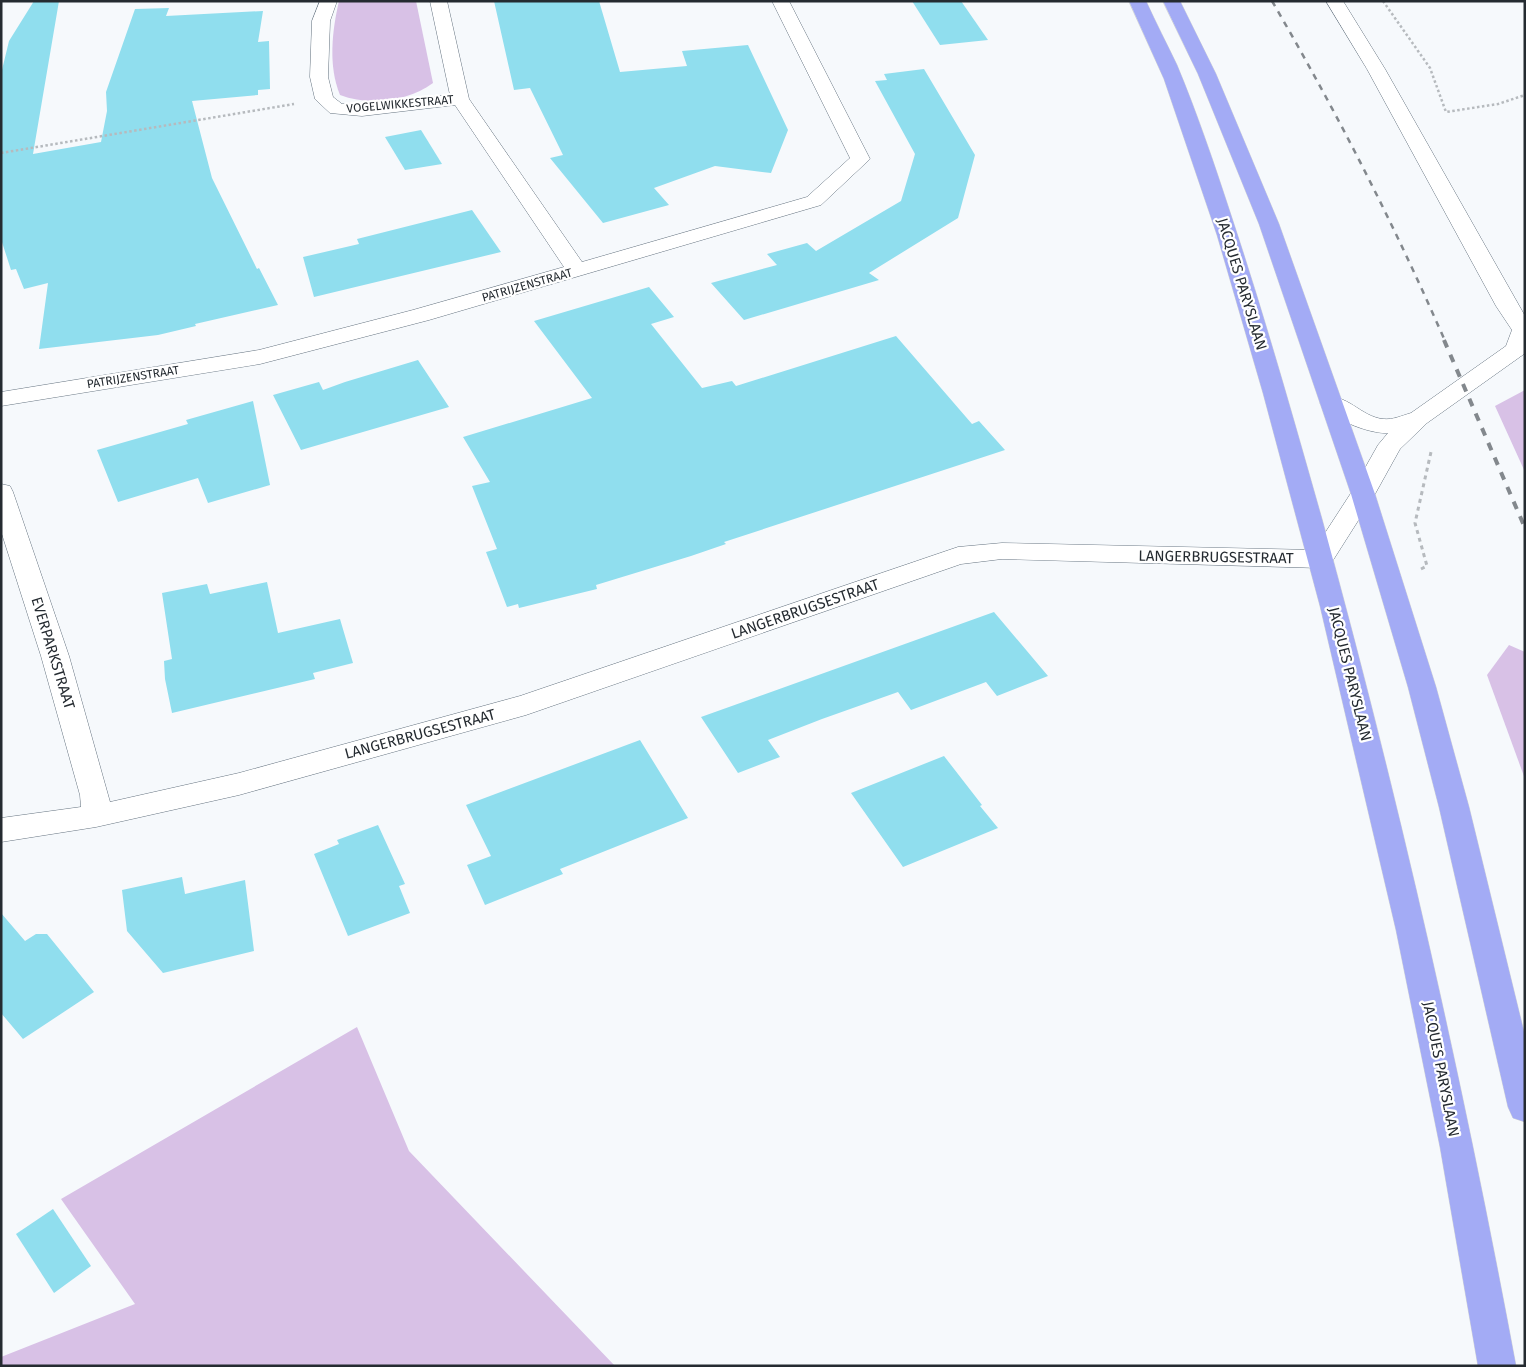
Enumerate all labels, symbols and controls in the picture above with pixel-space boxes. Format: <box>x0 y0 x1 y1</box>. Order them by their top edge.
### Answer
street label: VOGELWIKKESTRAAT <box>346 92 455 116</box>
street label: JACQUES PARYSLAAN <box>1213 216 1271 352</box>
street label: PATRIJZENSTRAAT <box>480 265 574 305</box>
street label: PATRIJZENSTRAAT <box>86 363 181 391</box>
street label: LANGERBRUGSESTRAAT <box>1138 547 1294 567</box>
street label: LANGERBRUGSESTRAAT <box>729 575 882 643</box>
street label: EVERPARKSTRAAT <box>27 595 79 712</box>
street label: JACQUES PARYSLAAN <box>1325 605 1375 743</box>
street label: LANGERBRUGSESTRAAT <box>343 705 498 763</box>
street label: JACQUES PARYSLAAN <box>1419 1000 1463 1138</box>

